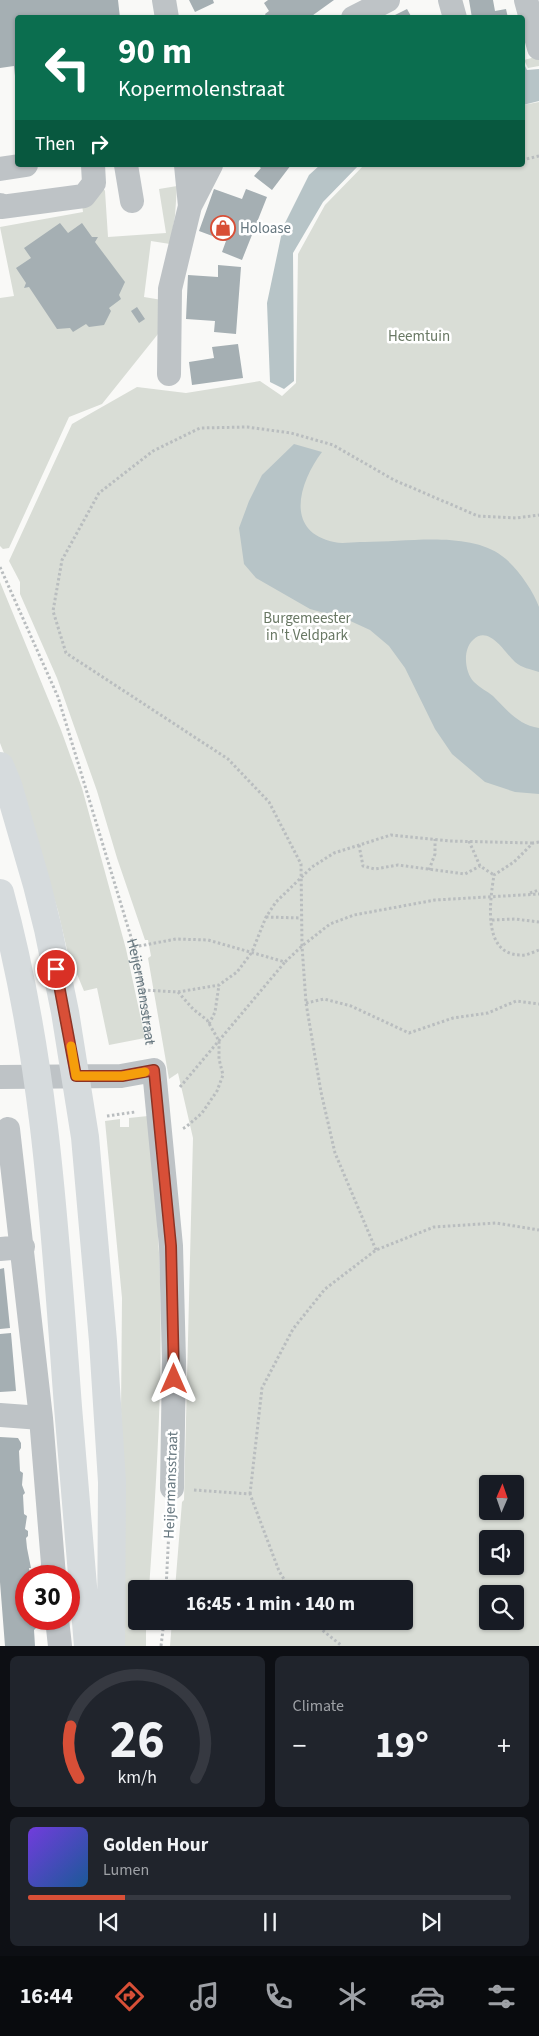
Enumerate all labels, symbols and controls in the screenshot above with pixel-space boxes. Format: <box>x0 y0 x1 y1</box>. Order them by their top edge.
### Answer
text: 90 m <box>118 27 192 77</box>
icon: left <box>35 35 100 100</box>
text: Kopermolenstraat <box>118 73 285 105</box>
icon: right <box>85 130 113 158</box>
text: Then <box>35 131 75 158</box>
shop icon: Holoase <box>210 215 236 241</box>
place label: Holoase <box>240 218 291 239</box>
park label: Heemtuin <box>388 326 450 347</box>
park label: Burgemeester in 't Veldpark <box>263 608 352 646</box>
street label: Heijermansstraat <box>121 936 161 1046</box>
pin <box>35 948 77 990</box>
icon: arrive <box>42 955 70 983</box>
position arrow <box>147 1352 199 1404</box>
street label: Heijermansstraat <box>159 1431 183 1539</box>
north arrow <box>479 1475 524 1520</box>
map controls <box>479 1475 524 1630</box>
button: sound <box>479 1530 524 1575</box>
speed limit sign: 30 <box>15 1565 80 1630</box>
button: search <box>479 1585 524 1630</box>
text: 16:45 · 1 min · 140 m <box>186 1591 355 1618</box>
text: Climate <box>293 1695 344 1717</box>
text: 26 <box>110 1704 165 1778</box>
text: 19° <box>375 1718 429 1772</box>
text: − <box>293 1726 306 1766</box>
text: + <box>497 1726 511 1766</box>
text: km/h <box>117 1765 157 1790</box>
text: Golden Hour <box>103 1832 208 1859</box>
text: Lumen <box>103 1859 149 1881</box>
icon: previous <box>95 1908 123 1936</box>
icon: pause <box>256 1908 284 1936</box>
icon: next <box>417 1908 445 1936</box>
icon: directions <box>112 1979 147 2014</box>
icon: music <box>187 1979 222 2014</box>
icon: phone <box>261 1979 296 2014</box>
icon: climate <box>335 1979 370 2014</box>
icon: car <box>410 1979 445 2014</box>
icon: filters <box>484 1979 519 2014</box>
text: 16:44 <box>20 1980 73 2012</box>

